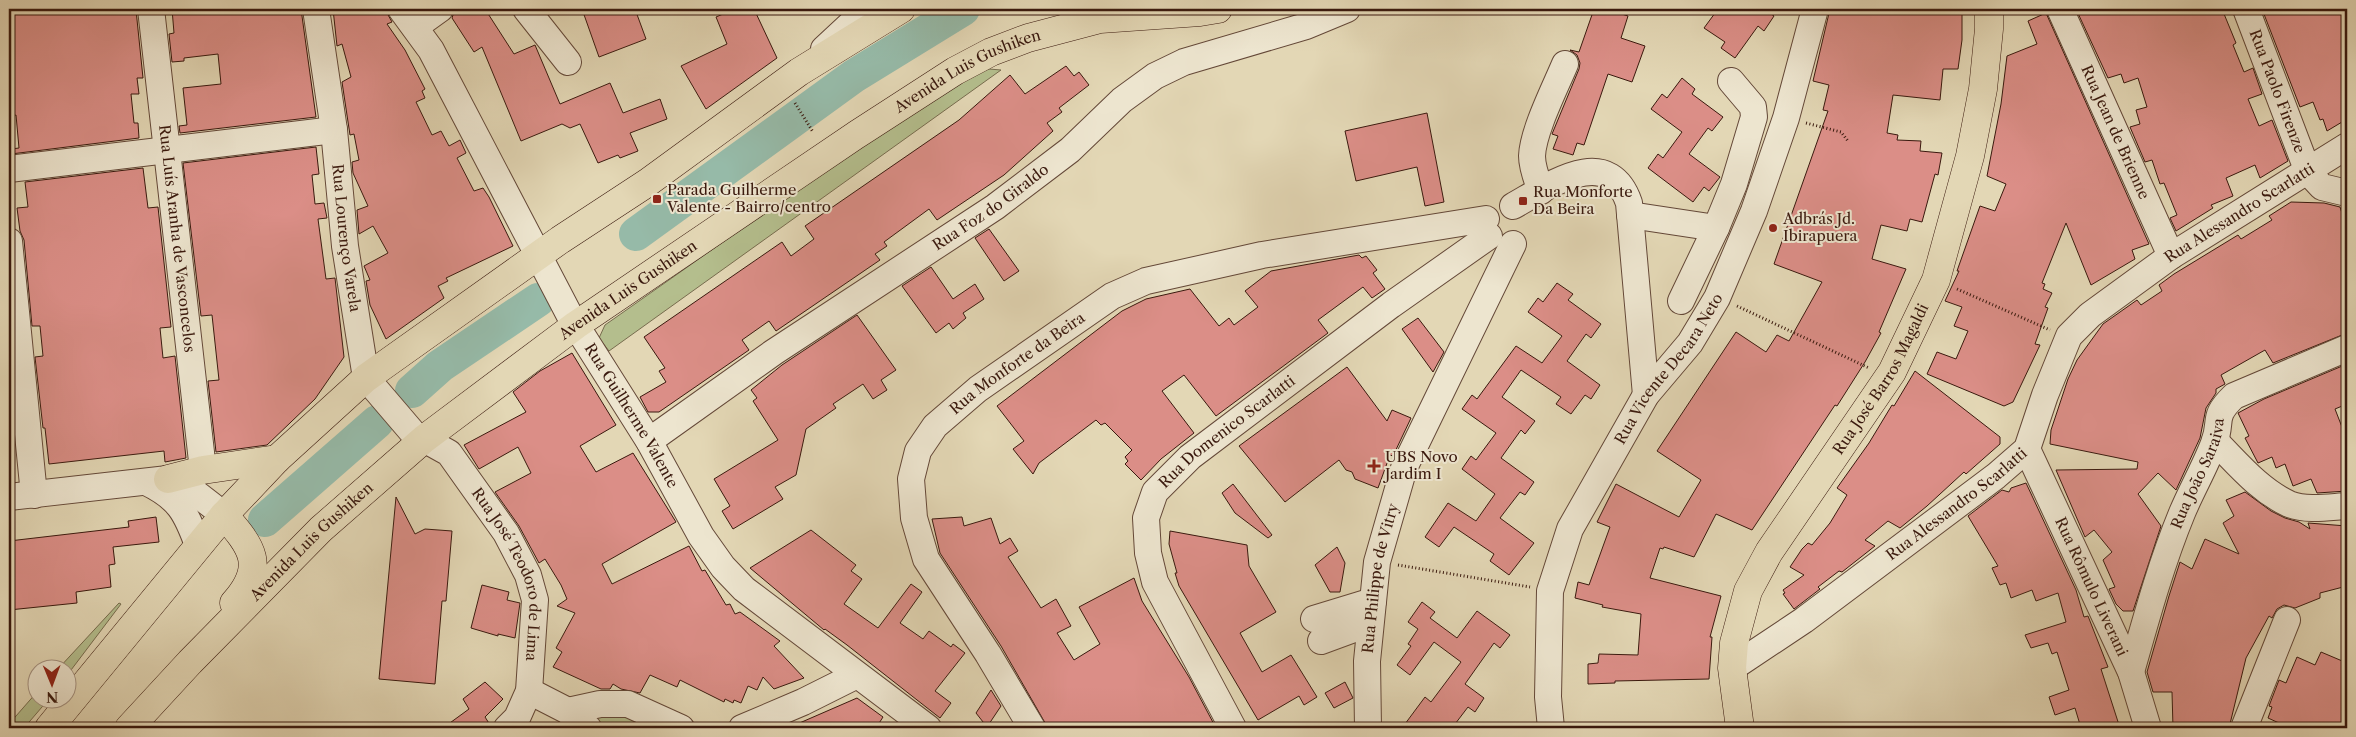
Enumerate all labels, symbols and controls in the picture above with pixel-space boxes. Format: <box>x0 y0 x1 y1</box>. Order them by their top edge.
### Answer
street label: Avenida Luis Gushiken <box>890 25 1043 117</box>
street label: Rua Paolo Firenze <box>2246 27 2310 156</box>
street label: Rua Jean de Brienne <box>2077 62 2154 202</box>
street label: Rua Luís Aranha de Vasconcelos <box>155 124 200 353</box>
street label: Rua Alessandro Scarlatti <box>2161 159 2318 267</box>
street label: Rua Foz do Giraldo <box>929 160 1052 254</box>
street label: Rua Lourenço Varela <box>328 163 365 313</box>
place label: Parada Guilherme Valente - Bairro/centro <box>666 180 831 216</box>
place label: Rua Monforte Da Beira <box>1533 182 1633 218</box>
marker: Parada Guilherme Valente - Bairro/centro <box>651 193 663 205</box>
marker: Rua Monforte Da Beira <box>1517 195 1529 207</box>
place label: Adbrás Jd. Ibirapuera <box>1782 209 1858 245</box>
marker: Adbrás Jd. Ibirapuera <box>1767 222 1779 234</box>
street label: Avenida Luis Gushiken <box>554 235 701 344</box>
street label: Rua Vicente Decara Neto <box>1610 290 1727 447</box>
street label: Rua José Barros Magaldi <box>1828 300 1933 458</box>
street label: Rua Monforte da Beira <box>945 308 1088 418</box>
street label: Rua Guilherme Valente <box>581 340 683 491</box>
street label: Rua Domenico Scarlatti <box>1155 371 1299 492</box>
street label: Rua João Saraiva <box>2167 417 2228 531</box>
street label: Rua Alessandro Scarlatti <box>1882 443 2031 564</box>
place label: UBS Novo Jardim I <box>1383 447 1458 483</box>
marker: UBS Novo Jardim I <box>1367 459 1381 473</box>
street label: Avenida Luis Gushiken <box>245 478 377 605</box>
street label: Rua José Teodoro de Lima <box>468 484 545 662</box>
street label: Rua Philippe de Vitry <box>1358 500 1403 654</box>
street label: Rua Rômulo Liverani <box>2051 514 2132 660</box>
north arrow <box>28 660 78 710</box>
text: N <box>46 688 58 706</box>

